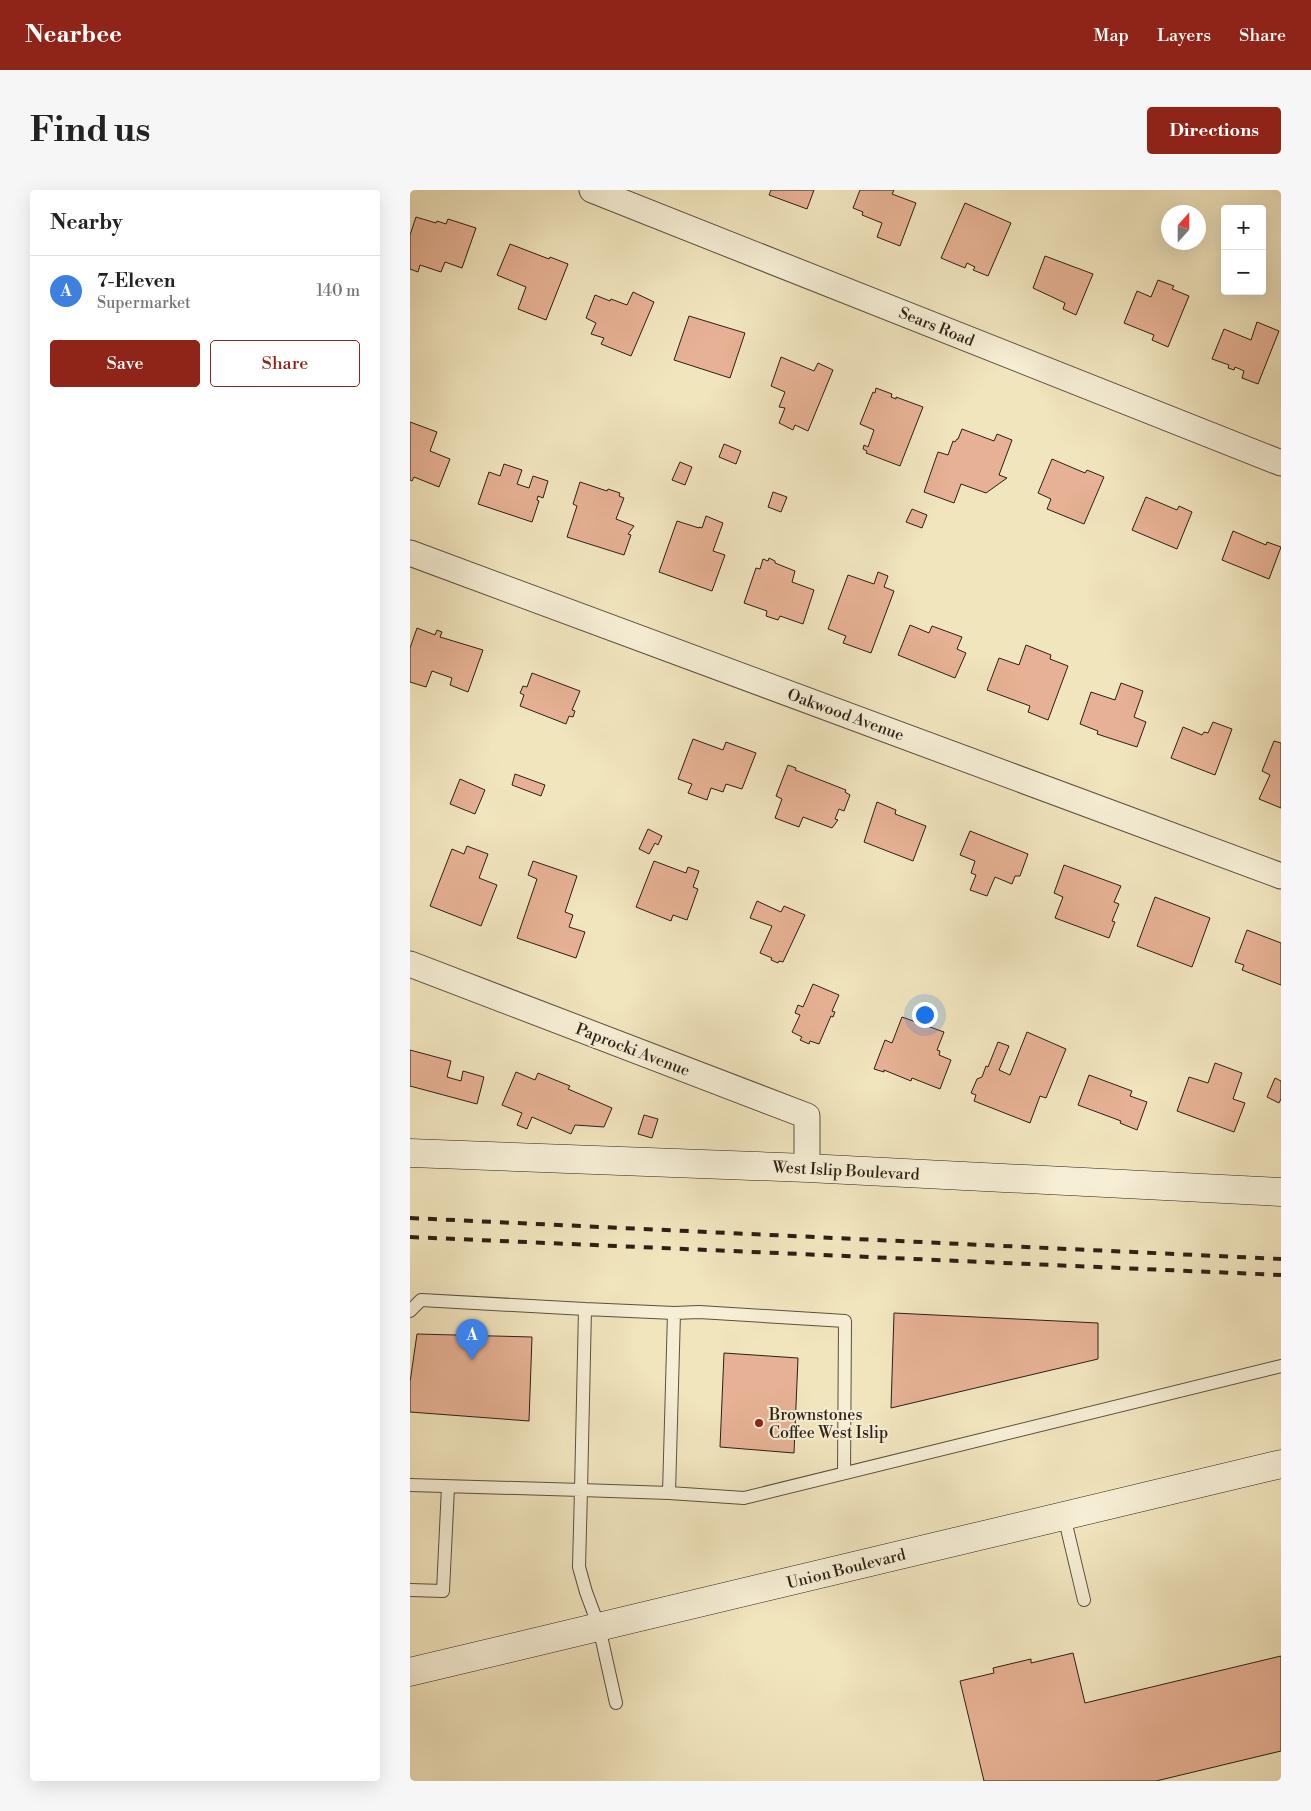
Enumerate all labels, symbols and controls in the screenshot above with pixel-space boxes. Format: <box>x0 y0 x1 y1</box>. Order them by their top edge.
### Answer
text: Nearbee <box>25 20 122 50</box>
text: Map <box>1094 24 1129 47</box>
text: Layers <box>1157 24 1211 47</box>
text: Share <box>1239 24 1286 47</box>
button: Directions <box>1147 107 1281 154</box>
text: Find us <box>30 109 150 152</box>
north arrow <box>1161 205 1206 250</box>
map controls <box>1221 205 1266 295</box>
button: + <box>1221 205 1266 250</box>
text: Nearby <box>50 210 123 236</box>
button: − <box>1221 250 1266 295</box>
text: 7-Eleven <box>97 269 175 293</box>
text: A <box>60 281 72 301</box>
text: 140 m <box>316 281 360 301</box>
text: Supermarket <box>97 293 191 313</box>
street label: Sears Road <box>896 303 977 351</box>
button: Save <box>50 340 200 387</box>
button: Share <box>210 340 360 387</box>
street label: Oakwood Avenue <box>784 685 907 745</box>
your location <box>912 1002 938 1028</box>
street label: Paprocki Avenue <box>573 1019 693 1081</box>
street label: West Islip Boulevard <box>771 1157 920 1185</box>
pin: A <box>456 1319 488 1360</box>
place label: Brownstones Coffee West Islip <box>768 1405 888 1443</box>
marker: Brownstones Coffee West Islip <box>753 1417 765 1429</box>
street label: Union Boulevard <box>785 1545 908 1593</box>

